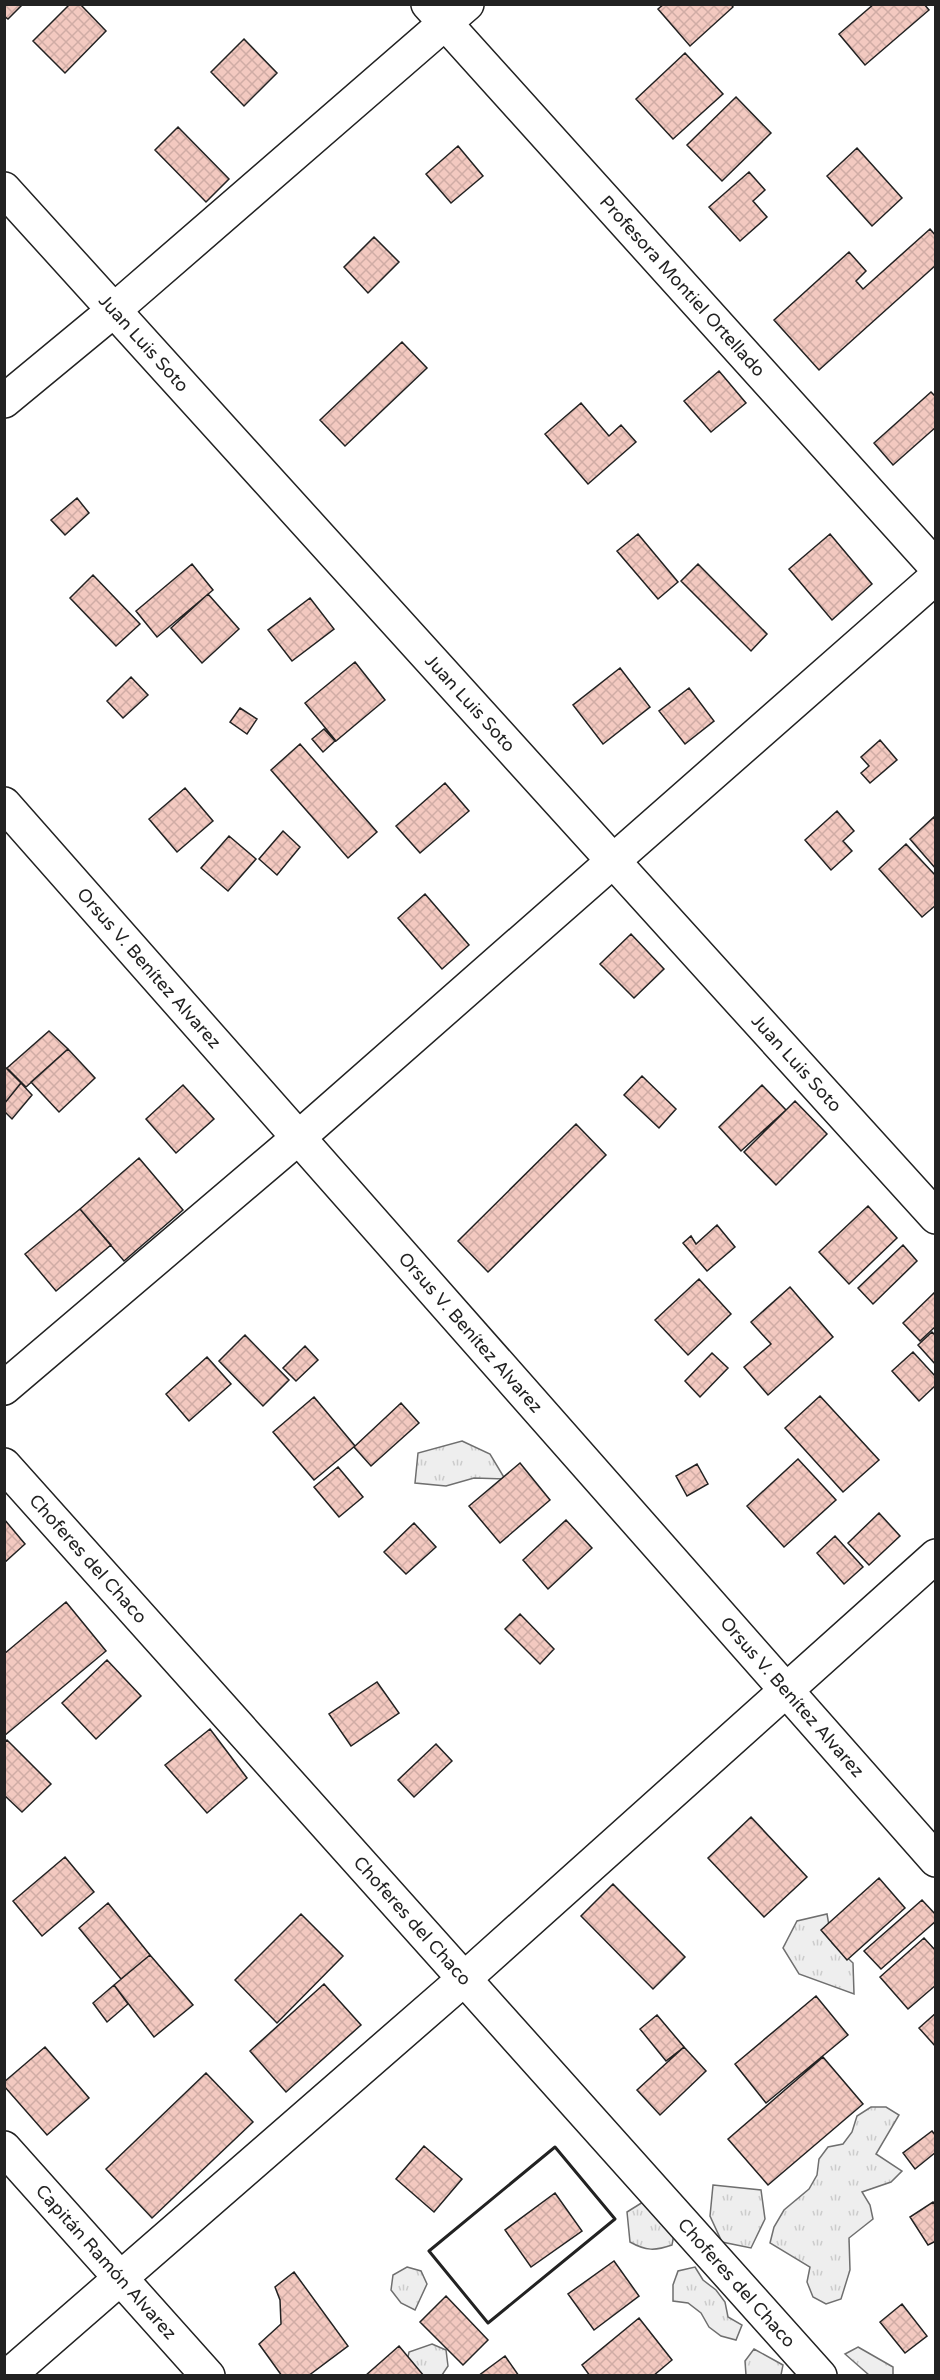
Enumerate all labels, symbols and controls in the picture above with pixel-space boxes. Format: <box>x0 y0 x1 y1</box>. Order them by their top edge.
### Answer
street label: Profesora Montiel Ortellado <box>595 191 770 381</box>
street label: Juan Luis Soto <box>94 290 194 396</box>
street label: Juan Luis Soto <box>420 650 520 756</box>
street label: Orsus V. Benítez Alvarez <box>72 883 226 1053</box>
street label: Juan Luis Soto <box>747 1010 846 1117</box>
street label: Orsus V. Benítez Alvarez <box>394 1248 547 1417</box>
street label: Choferes del Chaco <box>25 1490 152 1628</box>
street label: Orsus V. Benítez Alvarez <box>715 1612 869 1782</box>
street label: Choferes del Chaco <box>349 1852 476 1990</box>
street label: Capitán Ramón Alvarez <box>31 2180 181 2344</box>
street label: Choferes del Chaco <box>673 2214 800 2352</box>

